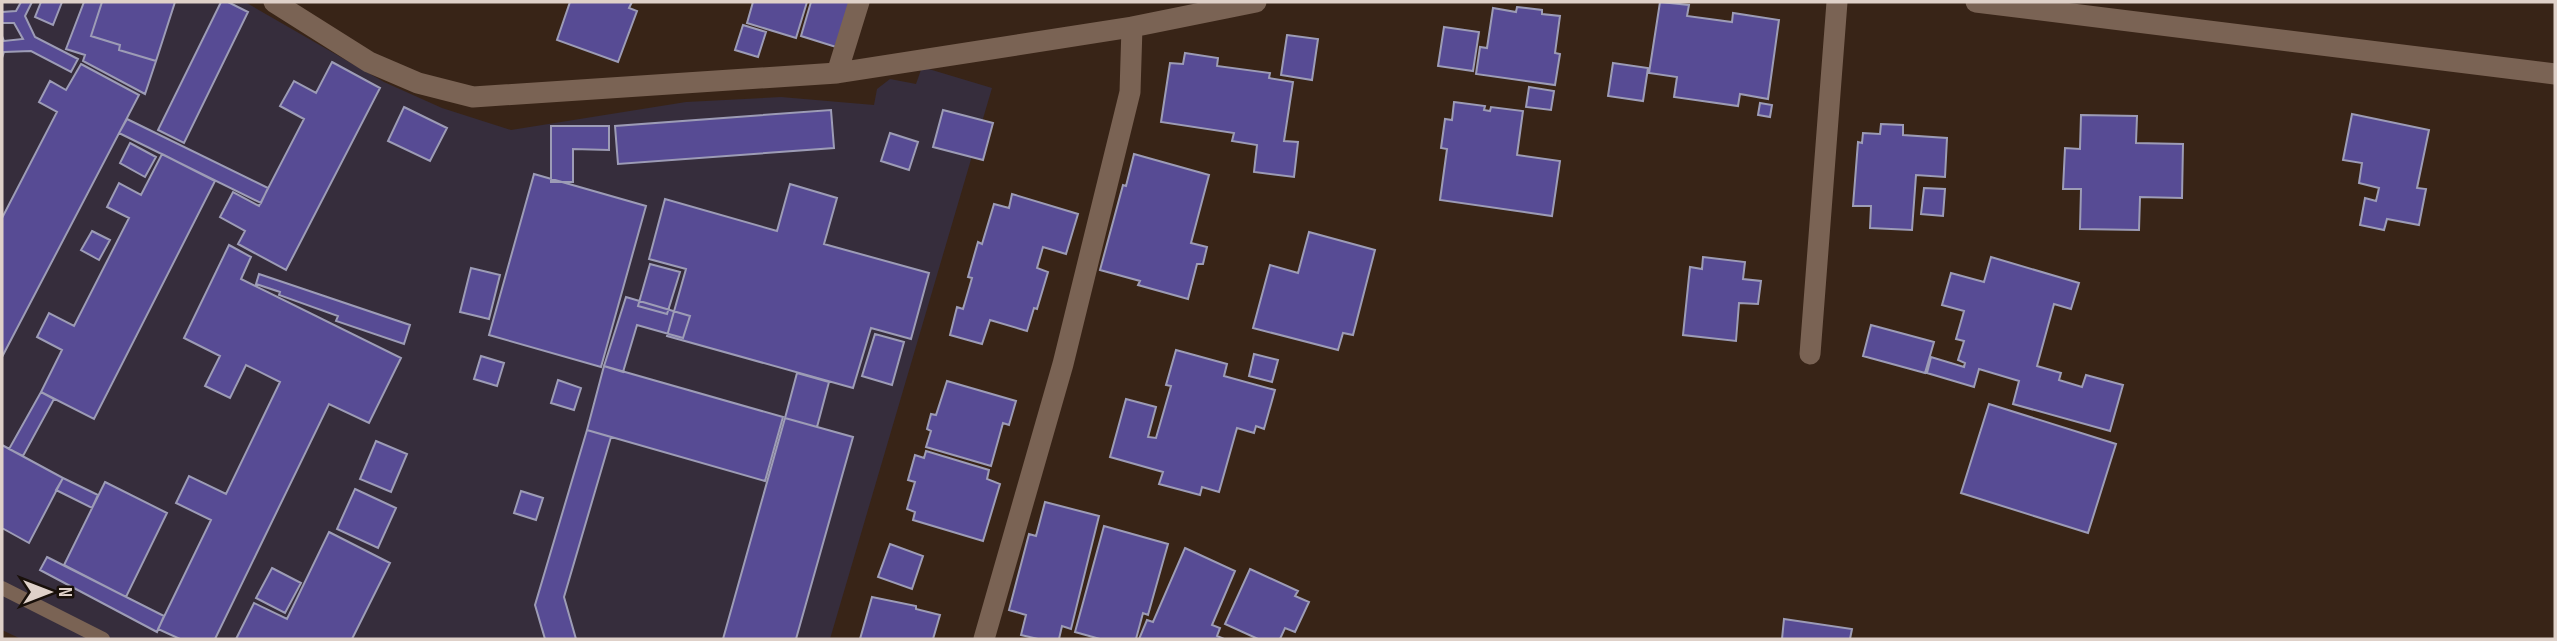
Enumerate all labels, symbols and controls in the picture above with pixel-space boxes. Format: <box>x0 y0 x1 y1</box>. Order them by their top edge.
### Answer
north arrow <box>14 557 84 627</box>
text: N <box>53 587 76 597</box>

